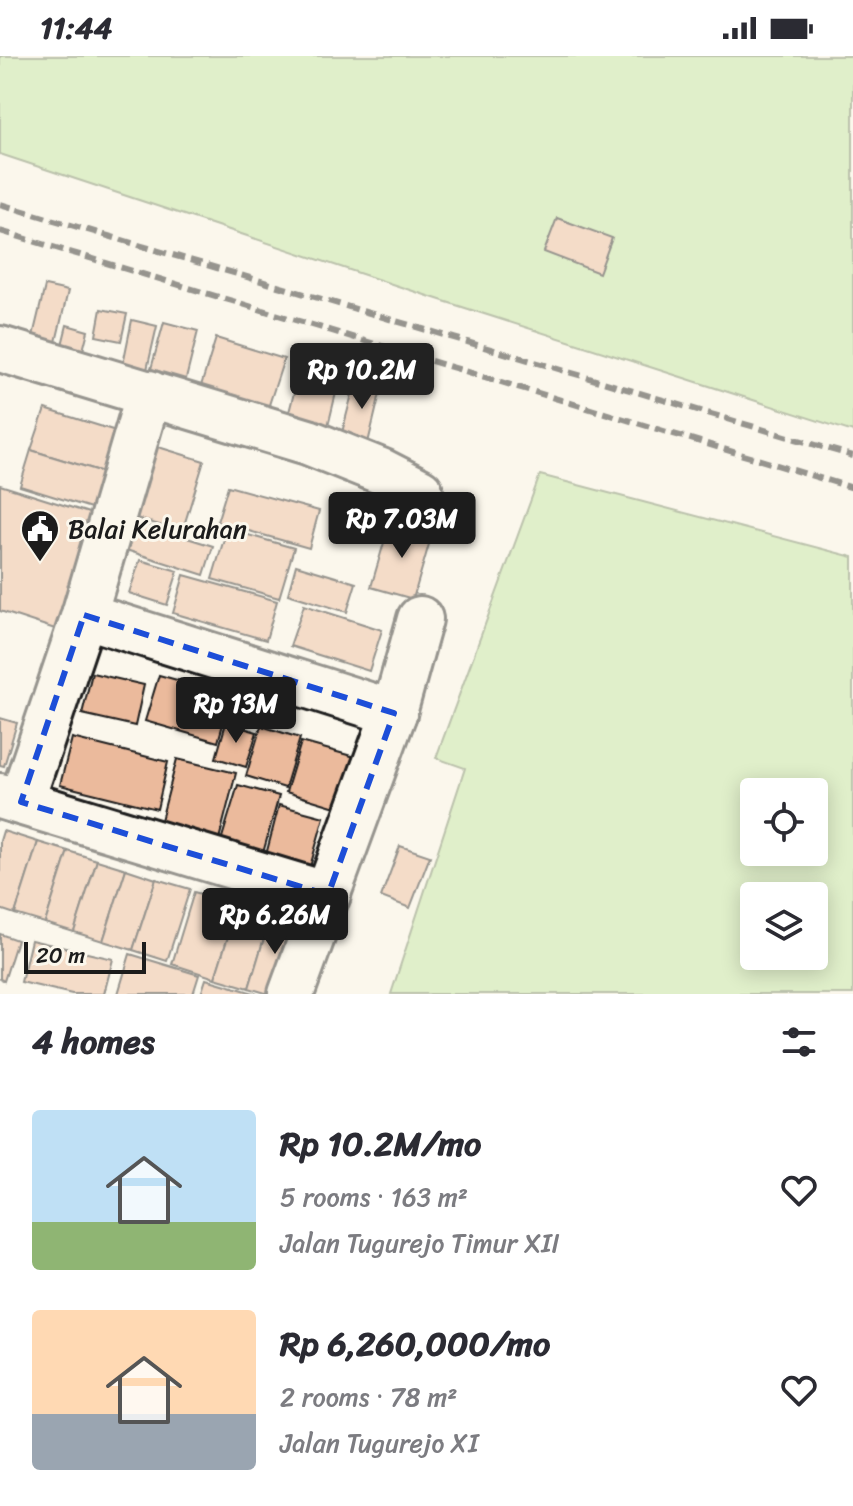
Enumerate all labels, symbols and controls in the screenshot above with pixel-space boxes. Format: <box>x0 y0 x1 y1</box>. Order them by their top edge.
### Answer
text: 11:44 <box>40 1 112 55</box>
pin: Rp 10.2M <box>279 343 445 411</box>
text: Rp 10.2M <box>308 346 416 392</box>
pin: Rp 7.03M <box>319 492 485 560</box>
text: Rp 7.03M <box>347 495 457 541</box>
place label: Balai Kelurahan <box>68 506 247 552</box>
public building icon: Balai Kelurahan <box>19 508 61 563</box>
pin: Rp 13M <box>171 677 301 745</box>
text: Rp 13M <box>194 680 278 726</box>
map controls <box>740 778 828 970</box>
button: locate <box>740 778 828 866</box>
button: layers <box>740 882 828 970</box>
pin: Rp 6.26M <box>192 888 358 956</box>
text: Rp 6.26M <box>220 891 330 937</box>
text: 20 m <box>36 936 85 975</box>
scale bar <box>24 938 146 974</box>
text: 4 homes <box>32 1012 155 1072</box>
icon: filters <box>777 1020 821 1064</box>
text: Rp 10.2M/mo <box>280 1114 481 1174</box>
icon: home <box>96 1142 192 1238</box>
icon: heart <box>777 1168 821 1212</box>
text: 5 rooms · 163 m² <box>280 1174 468 1220</box>
text: Jalan Tugurejo Timur XII <box>280 1220 559 1266</box>
text: Rp 6,260,000/mo <box>280 1314 550 1374</box>
icon: home <box>96 1342 192 1438</box>
icon: heart <box>777 1368 821 1412</box>
text: 2 rooms · 78 m² <box>280 1374 457 1420</box>
text: Jalan Tugurejo XI <box>280 1420 479 1466</box>

